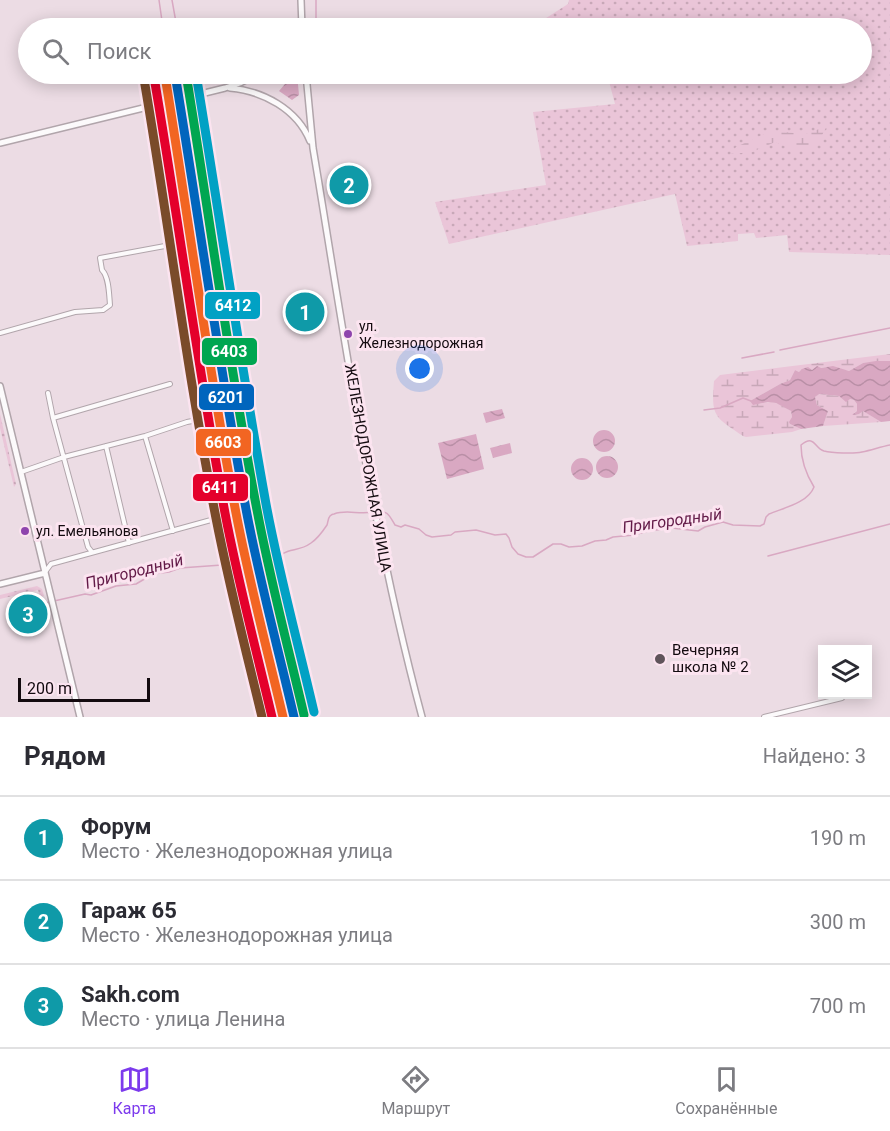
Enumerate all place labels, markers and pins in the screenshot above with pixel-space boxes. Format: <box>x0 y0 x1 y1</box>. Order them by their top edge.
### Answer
pin: 2 <box>330 162 368 207</box>
pin: 1 <box>286 290 324 334</box>
place label: ул. Железнодорожная <box>359 318 483 351</box>
marker: ул. Железнодорожная <box>342 328 354 340</box>
place label: ул. Емельянова <box>36 523 138 539</box>
marker: ул. Емельянова <box>19 525 31 537</box>
pin: 3 <box>9 592 48 636</box>
place label: Вечерняя школа № 2 <box>672 641 749 676</box>
marker: Вечерняя школа № 2 <box>653 652 667 666</box>

